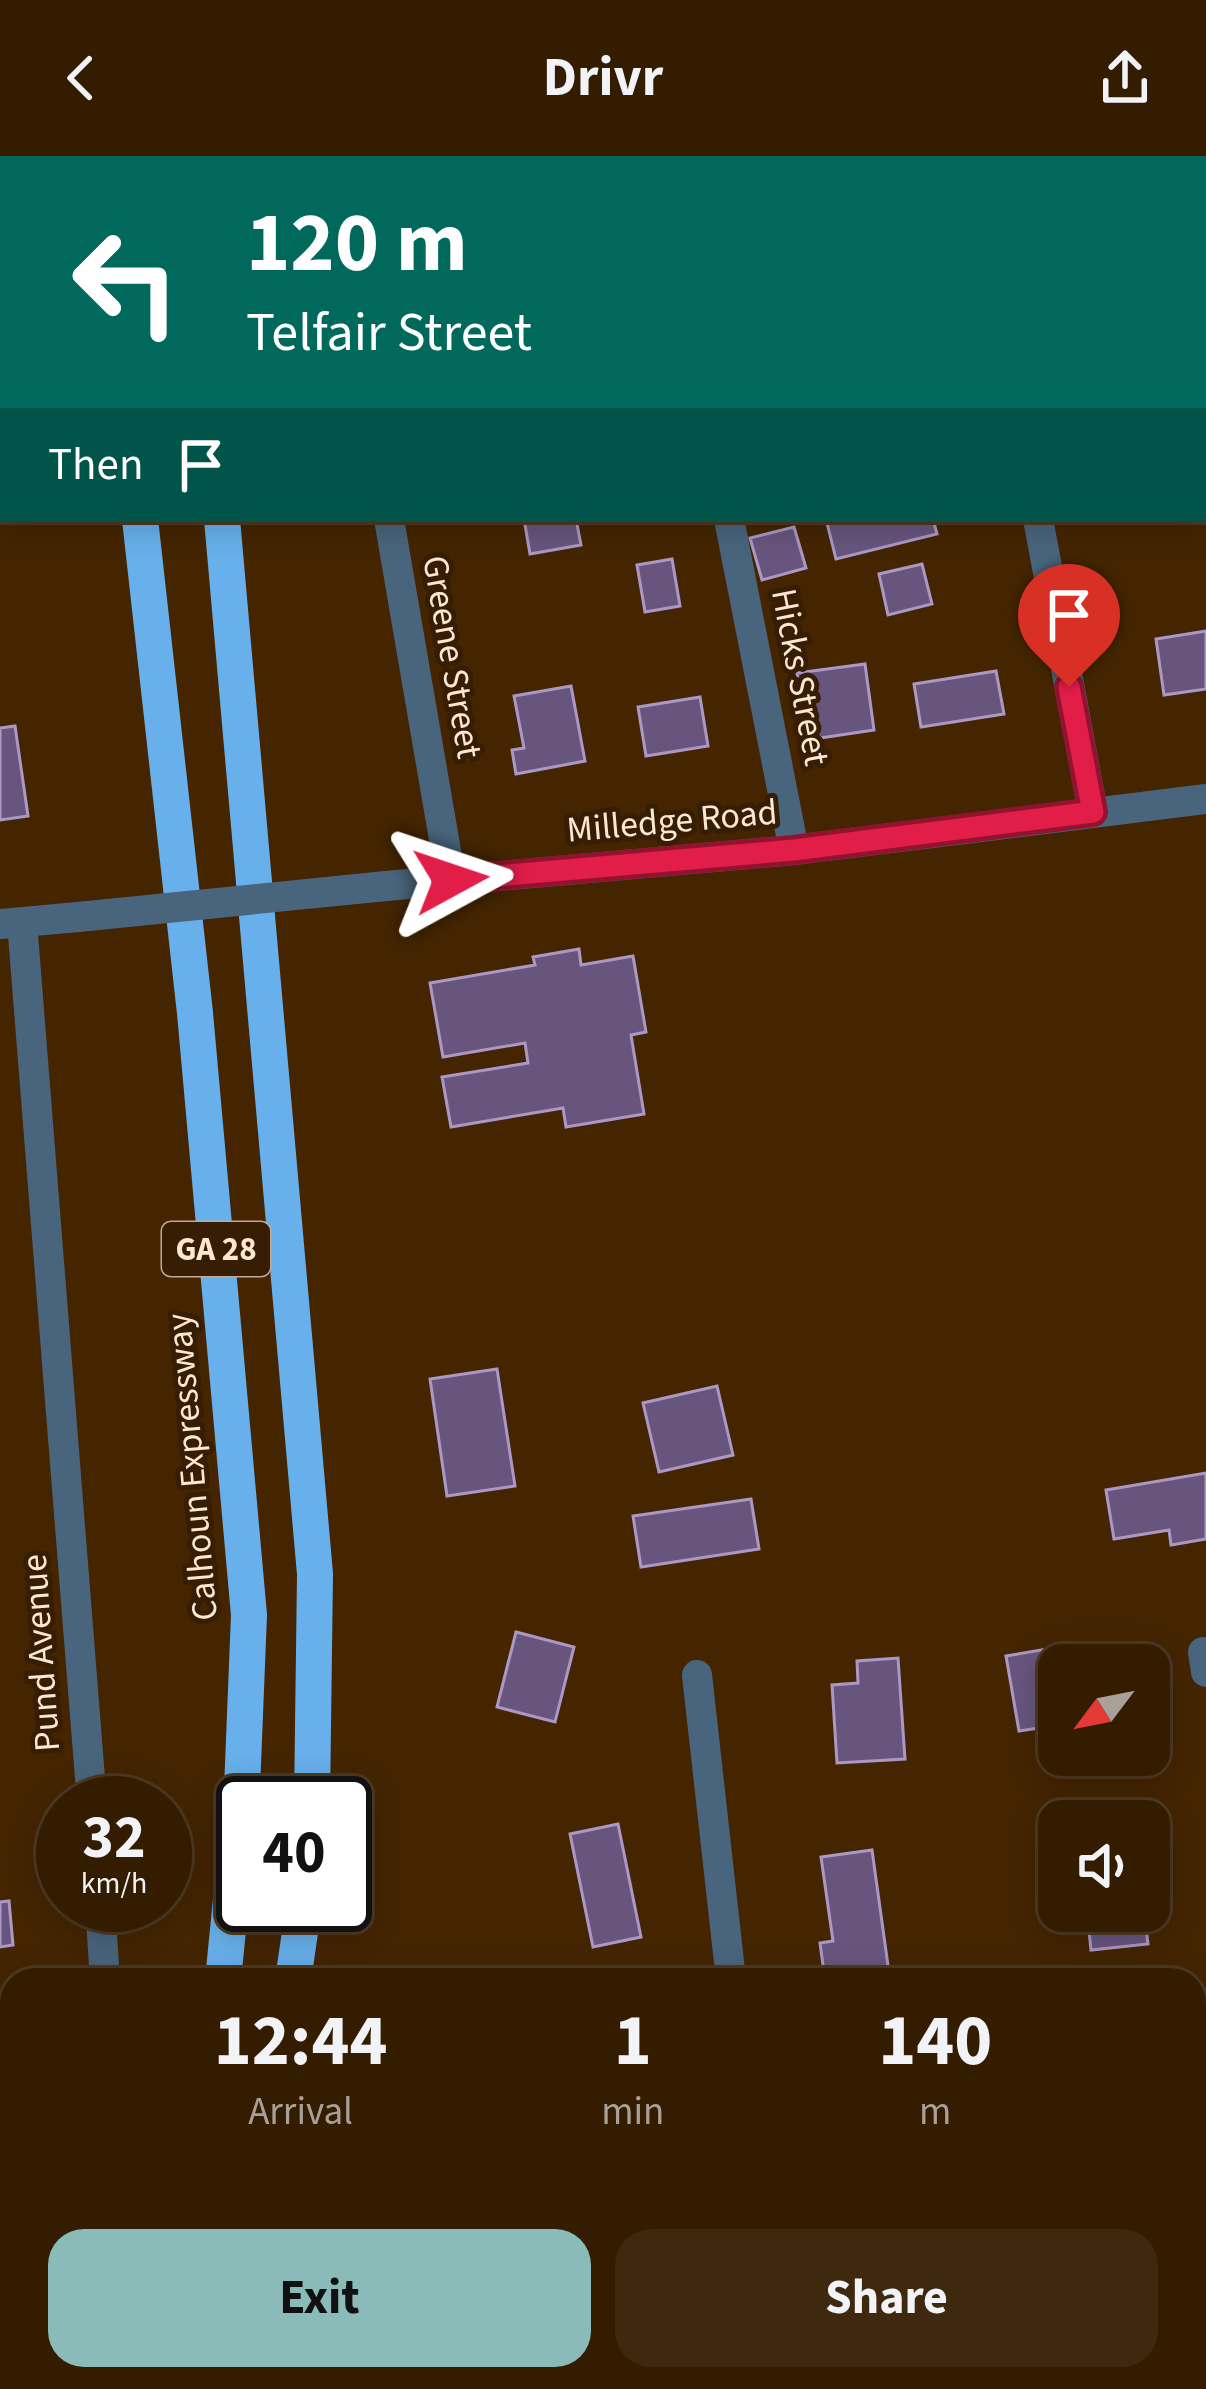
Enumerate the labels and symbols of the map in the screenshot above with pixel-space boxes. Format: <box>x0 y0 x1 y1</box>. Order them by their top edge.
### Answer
street label: Greene Street <box>409 552 495 762</box>
pin <box>1018 564 1120 687</box>
street label: Hicks Street <box>758 584 842 770</box>
street label: Milledge Road <box>565 786 779 856</box>
position arrow <box>388 817 514 943</box>
road number: GA 28 <box>162 1222 270 1276</box>
street label: Calhoun Expressway <box>153 1311 231 1623</box>
street label: Pund Avenue <box>9 1553 73 1753</box>
north arrow <box>1038 1644 1170 1776</box>
speed limit sign: 40 <box>216 1776 372 1932</box>

